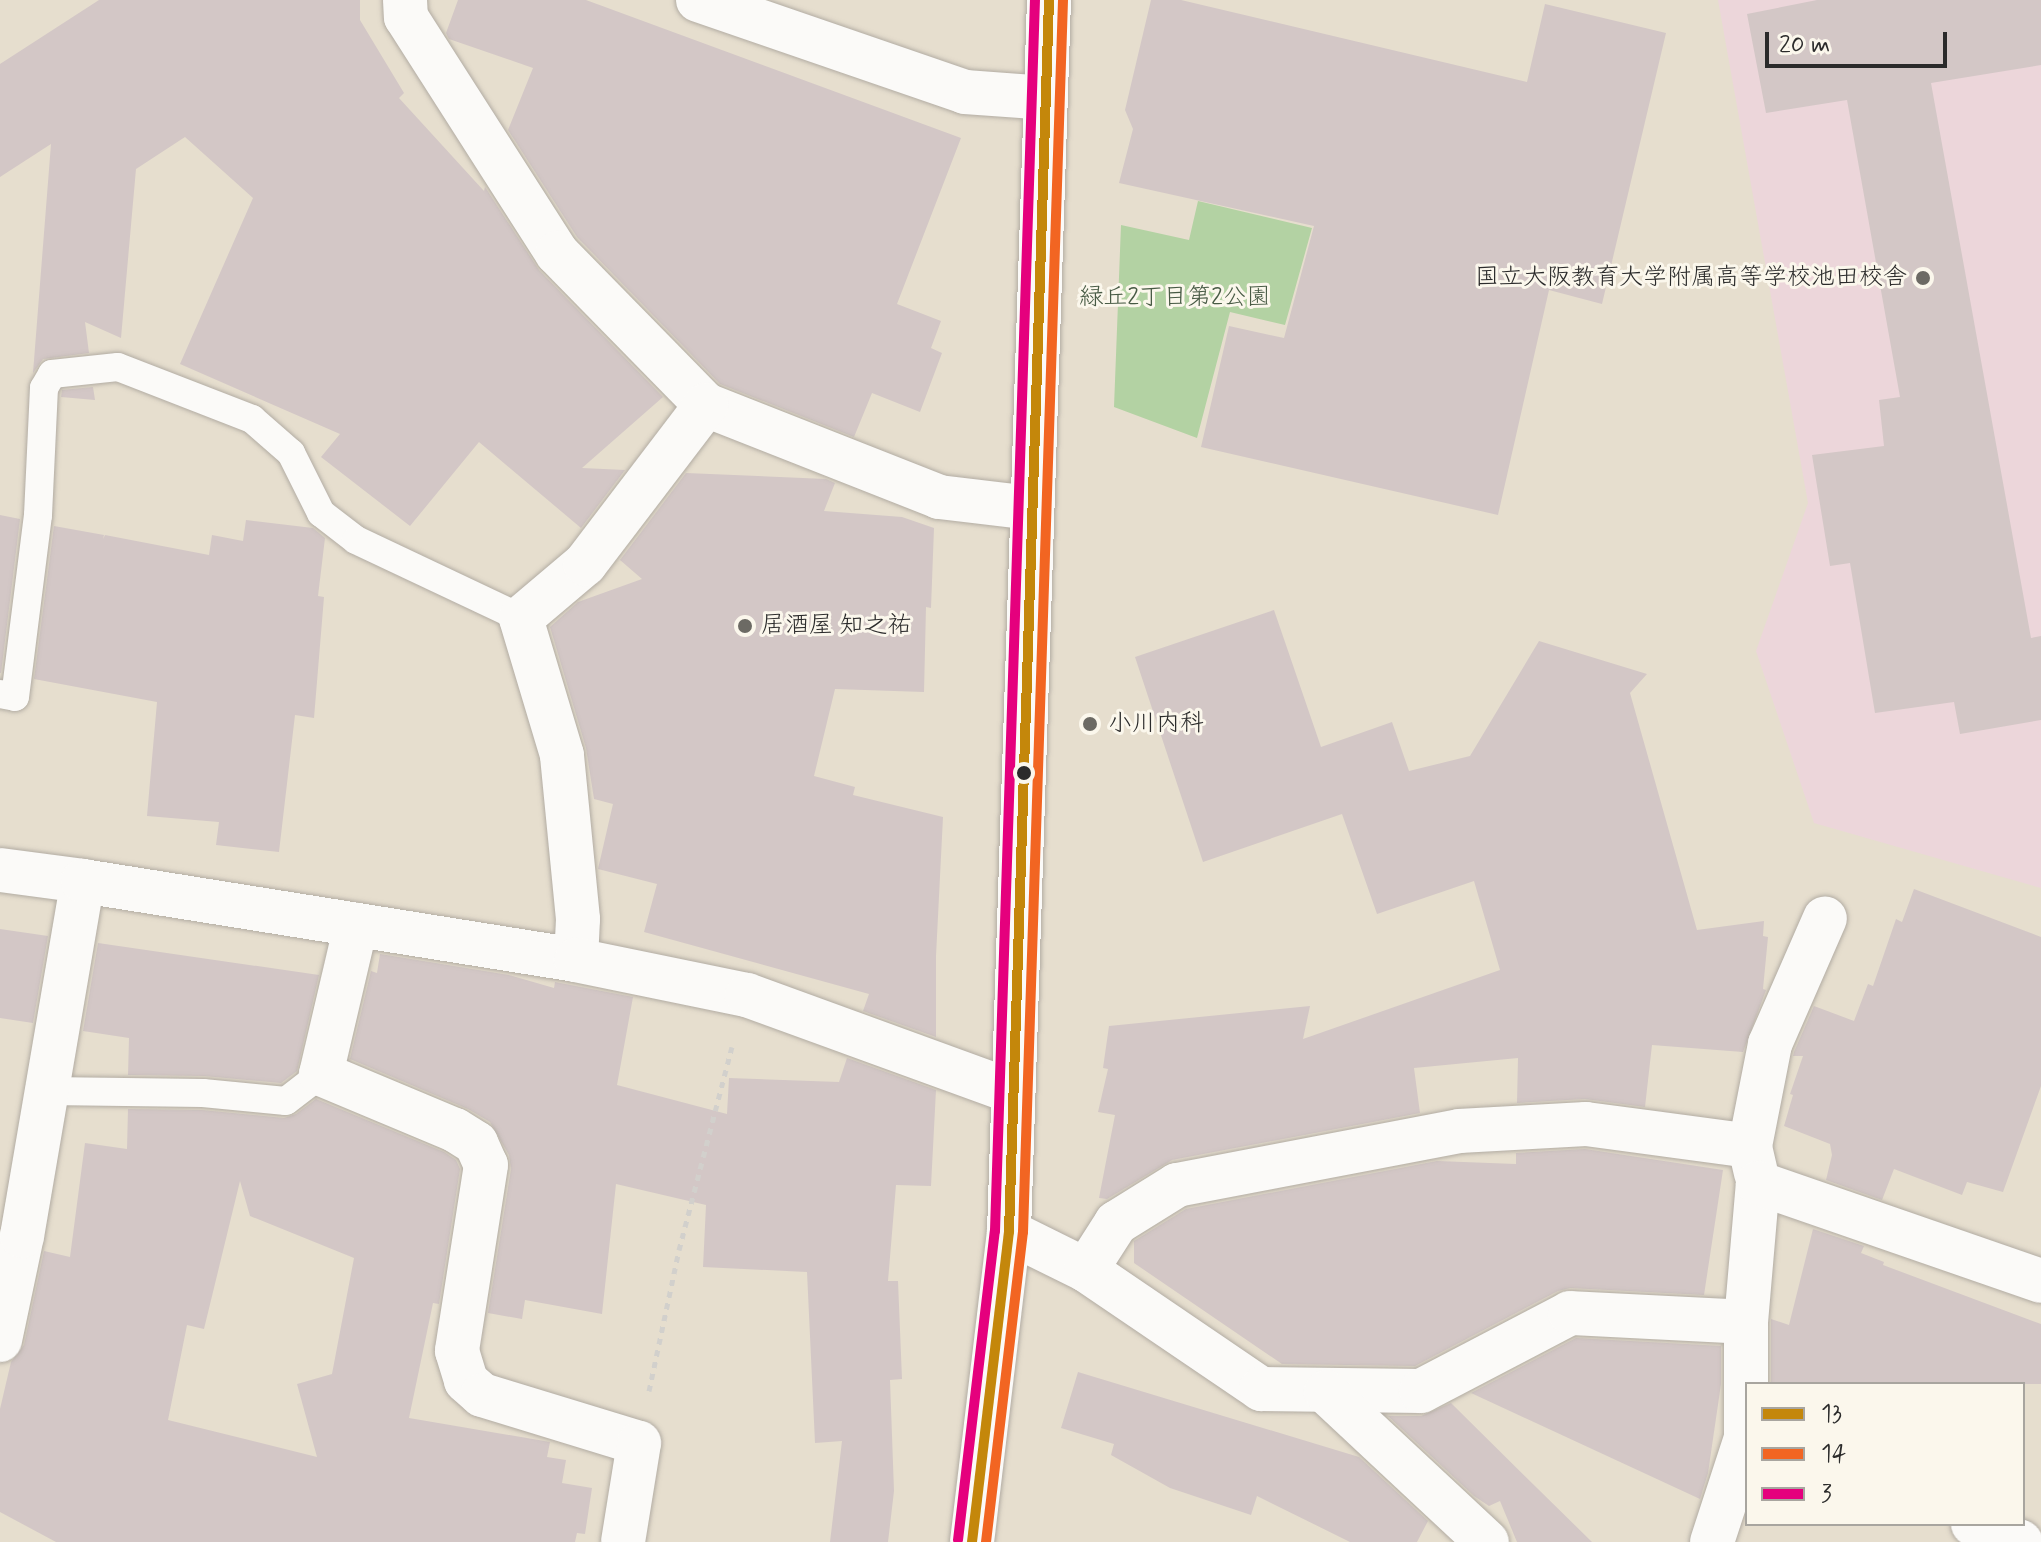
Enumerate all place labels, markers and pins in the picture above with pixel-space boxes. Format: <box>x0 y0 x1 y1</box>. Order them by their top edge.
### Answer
place label: 国立大阪教育大学附属高等学校池田校舎 <box>1475 264 1907 292</box>
marker: 国立大阪教育大学附属高等学校池田校舎 <box>1914 269 1932 287</box>
place label: 居酒屋 知之祐 <box>761 612 911 640</box>
marker: 居酒屋 知之祐 <box>736 617 754 635</box>
place label: 小川内科 <box>1108 710 1204 738</box>
marker: 小川内科 <box>1079 713 1101 735</box>
unlabelled marker <box>1016 765 1032 781</box>

